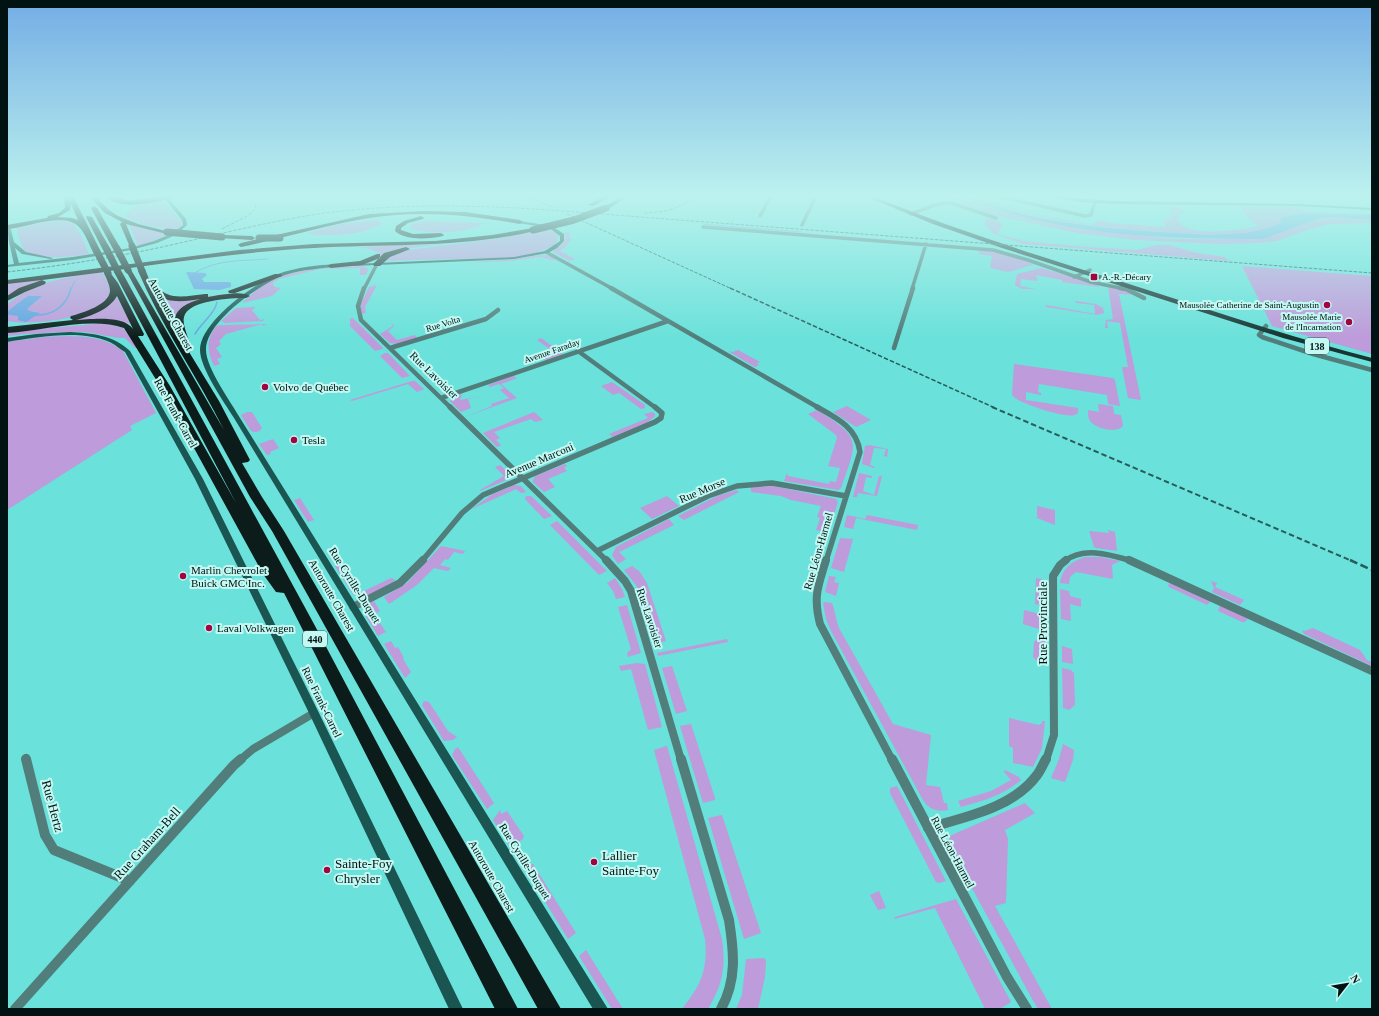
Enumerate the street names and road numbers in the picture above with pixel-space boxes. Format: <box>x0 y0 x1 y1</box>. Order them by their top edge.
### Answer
street label: Autoroute Charest <box>146 276 196 352</box>
street label: Rue Volta <box>425 314 461 334</box>
street label: Avenue Faraday <box>523 337 582 365</box>
road number: 138 <box>1305 338 1329 354</box>
street label: Rue Lavoisier <box>408 349 461 401</box>
street label: Rue Frank-Carrel <box>152 376 200 450</box>
street label: Avenue Marconi <box>503 440 575 480</box>
street label: Rue Morse <box>677 475 727 505</box>
street label: Rue Léon-Harmel <box>801 511 835 591</box>
street label: Rue Cyrille-Duquet <box>327 545 383 625</box>
street label: Autoroute Charest <box>307 557 357 633</box>
street label: Rue Provinciale <box>1035 581 1050 665</box>
street label: Rue Lavoisier <box>635 587 665 650</box>
road number: 440 <box>303 631 327 647</box>
street label: Rue Frank-Carrel <box>300 665 344 739</box>
street label: Rue Hertz <box>39 778 67 834</box>
street label: Rue Graham-Bell <box>111 803 184 882</box>
street label: Rue Léon-Harmel <box>929 814 977 890</box>
street label: Rue Cyrille-Duquet <box>497 821 553 901</box>
street label: Autoroute Charest <box>467 838 517 914</box>

